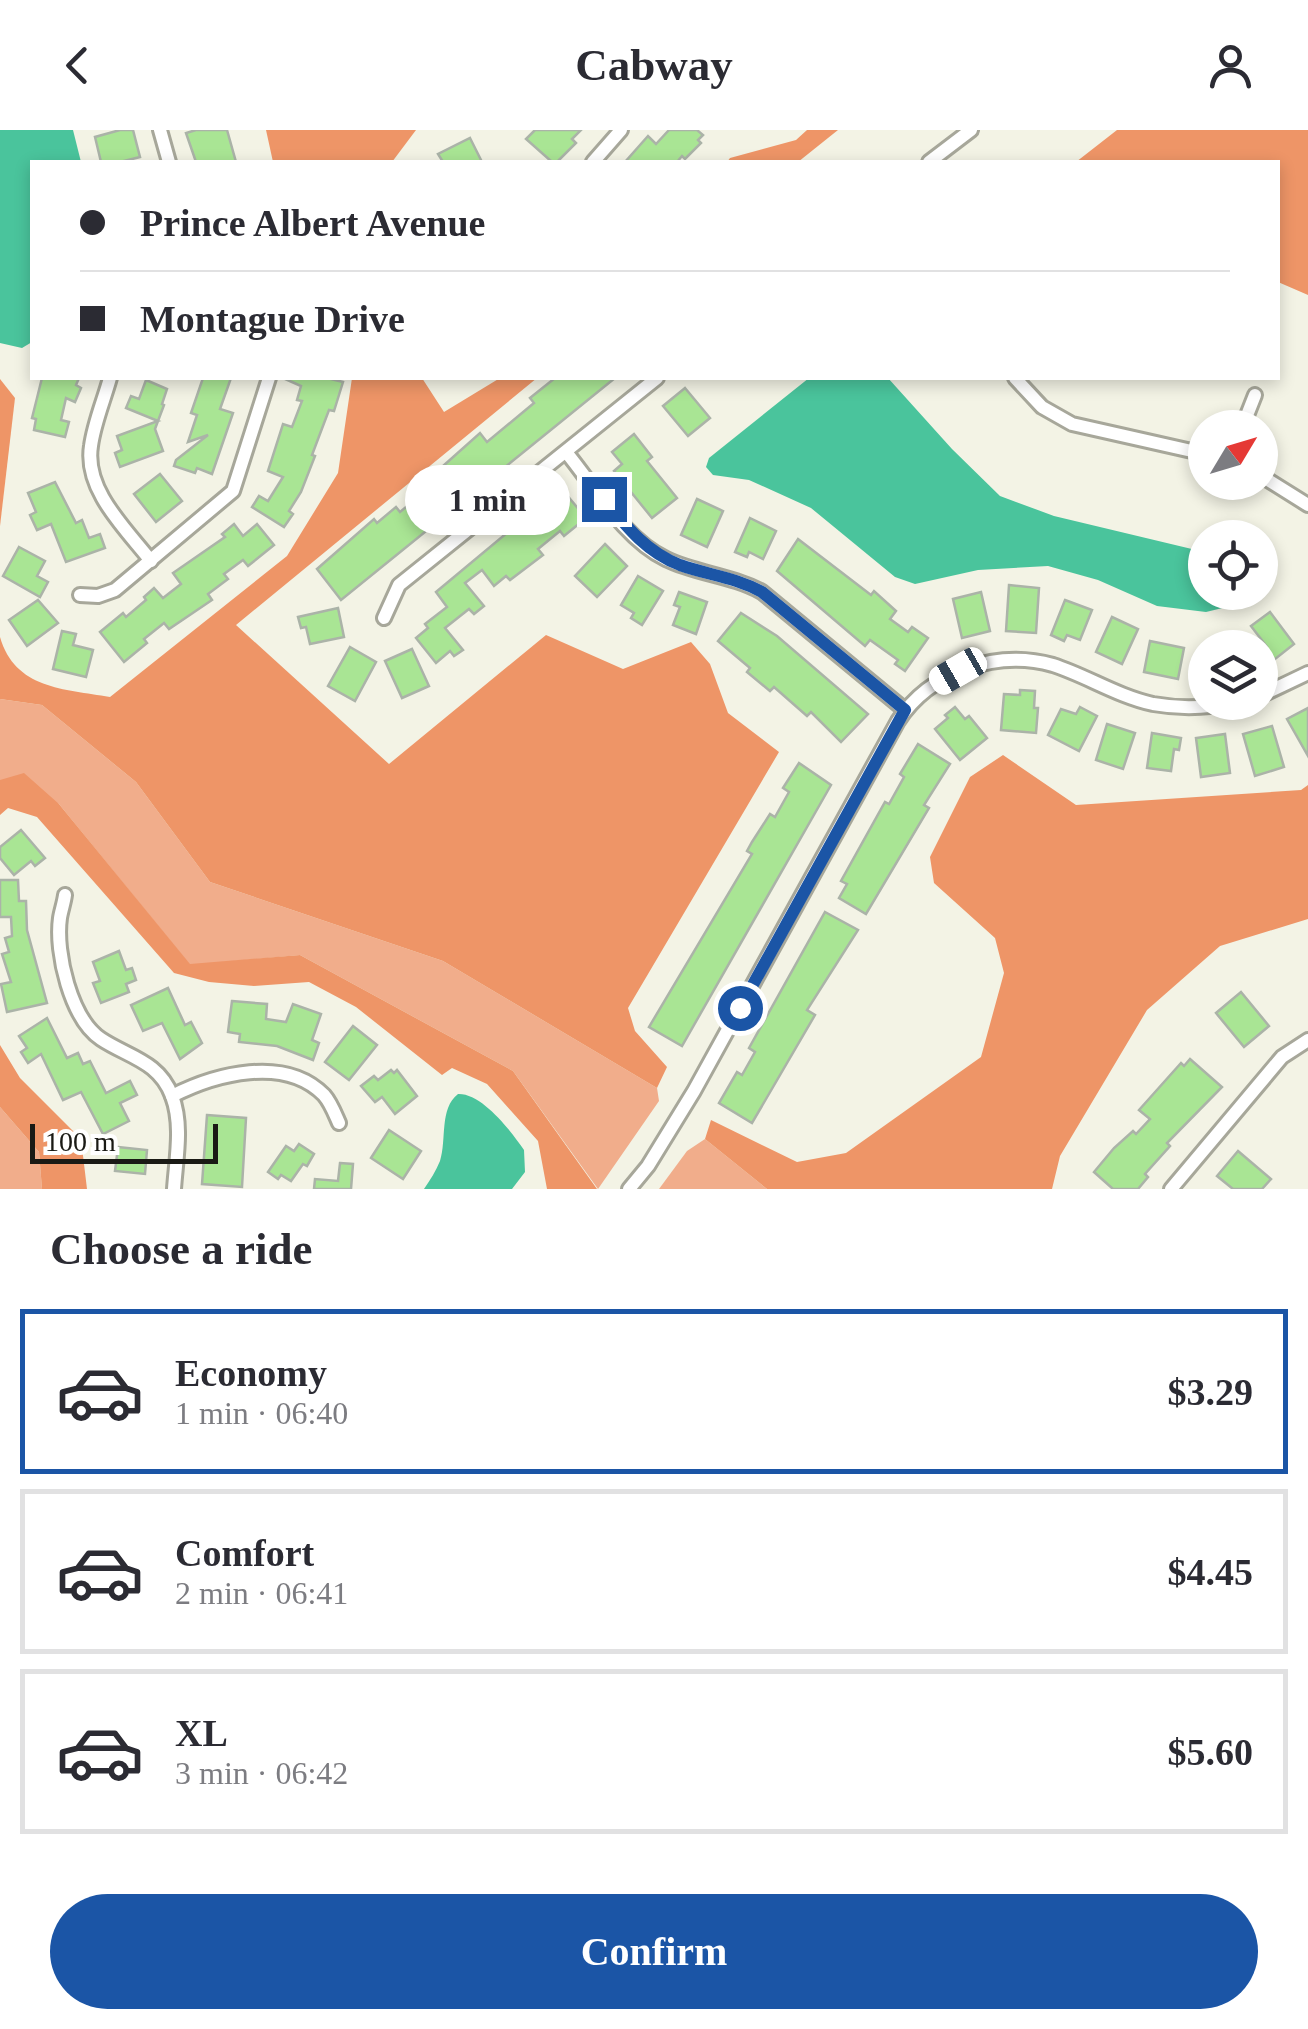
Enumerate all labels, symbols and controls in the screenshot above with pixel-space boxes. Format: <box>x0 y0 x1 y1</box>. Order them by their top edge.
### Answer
icon: back <box>50 38 105 93</box>
icon: person <box>1203 38 1258 93</box>
text: Cabway <box>575 40 733 90</box>
text: Prince Albert Avenue <box>140 202 485 244</box>
text: Montague Drive <box>140 298 405 340</box>
north arrow <box>1188 410 1278 500</box>
map controls <box>1188 410 1278 720</box>
callout: 1 min <box>404 464 569 534</box>
route end <box>582 477 627 522</box>
text: 1 min <box>449 482 526 518</box>
button: locate <box>1188 520 1278 610</box>
button: layers <box>1188 630 1278 720</box>
car <box>925 643 991 699</box>
route start <box>718 986 763 1031</box>
scale bar <box>30 1119 218 1164</box>
text: 100 m <box>45 1126 116 1157</box>
text: Choose a ride <box>50 1224 313 1274</box>
icon: car <box>55 1347 145 1437</box>
text: Economy <box>175 1352 327 1394</box>
text: $3.29 <box>1168 1371 1253 1413</box>
text: 1 min · 06:40 <box>175 1395 348 1431</box>
icon: car <box>55 1527 145 1617</box>
text: Comfort <box>175 1532 314 1574</box>
text: $4.45 <box>1168 1551 1253 1593</box>
text: 2 min · 06:41 <box>175 1575 348 1611</box>
icon: car <box>55 1707 145 1797</box>
text: XL <box>175 1712 228 1754</box>
text: $5.60 <box>1168 1731 1253 1773</box>
text: 3 min · 06:42 <box>175 1755 348 1791</box>
button: Confirm <box>50 1894 1258 2009</box>

